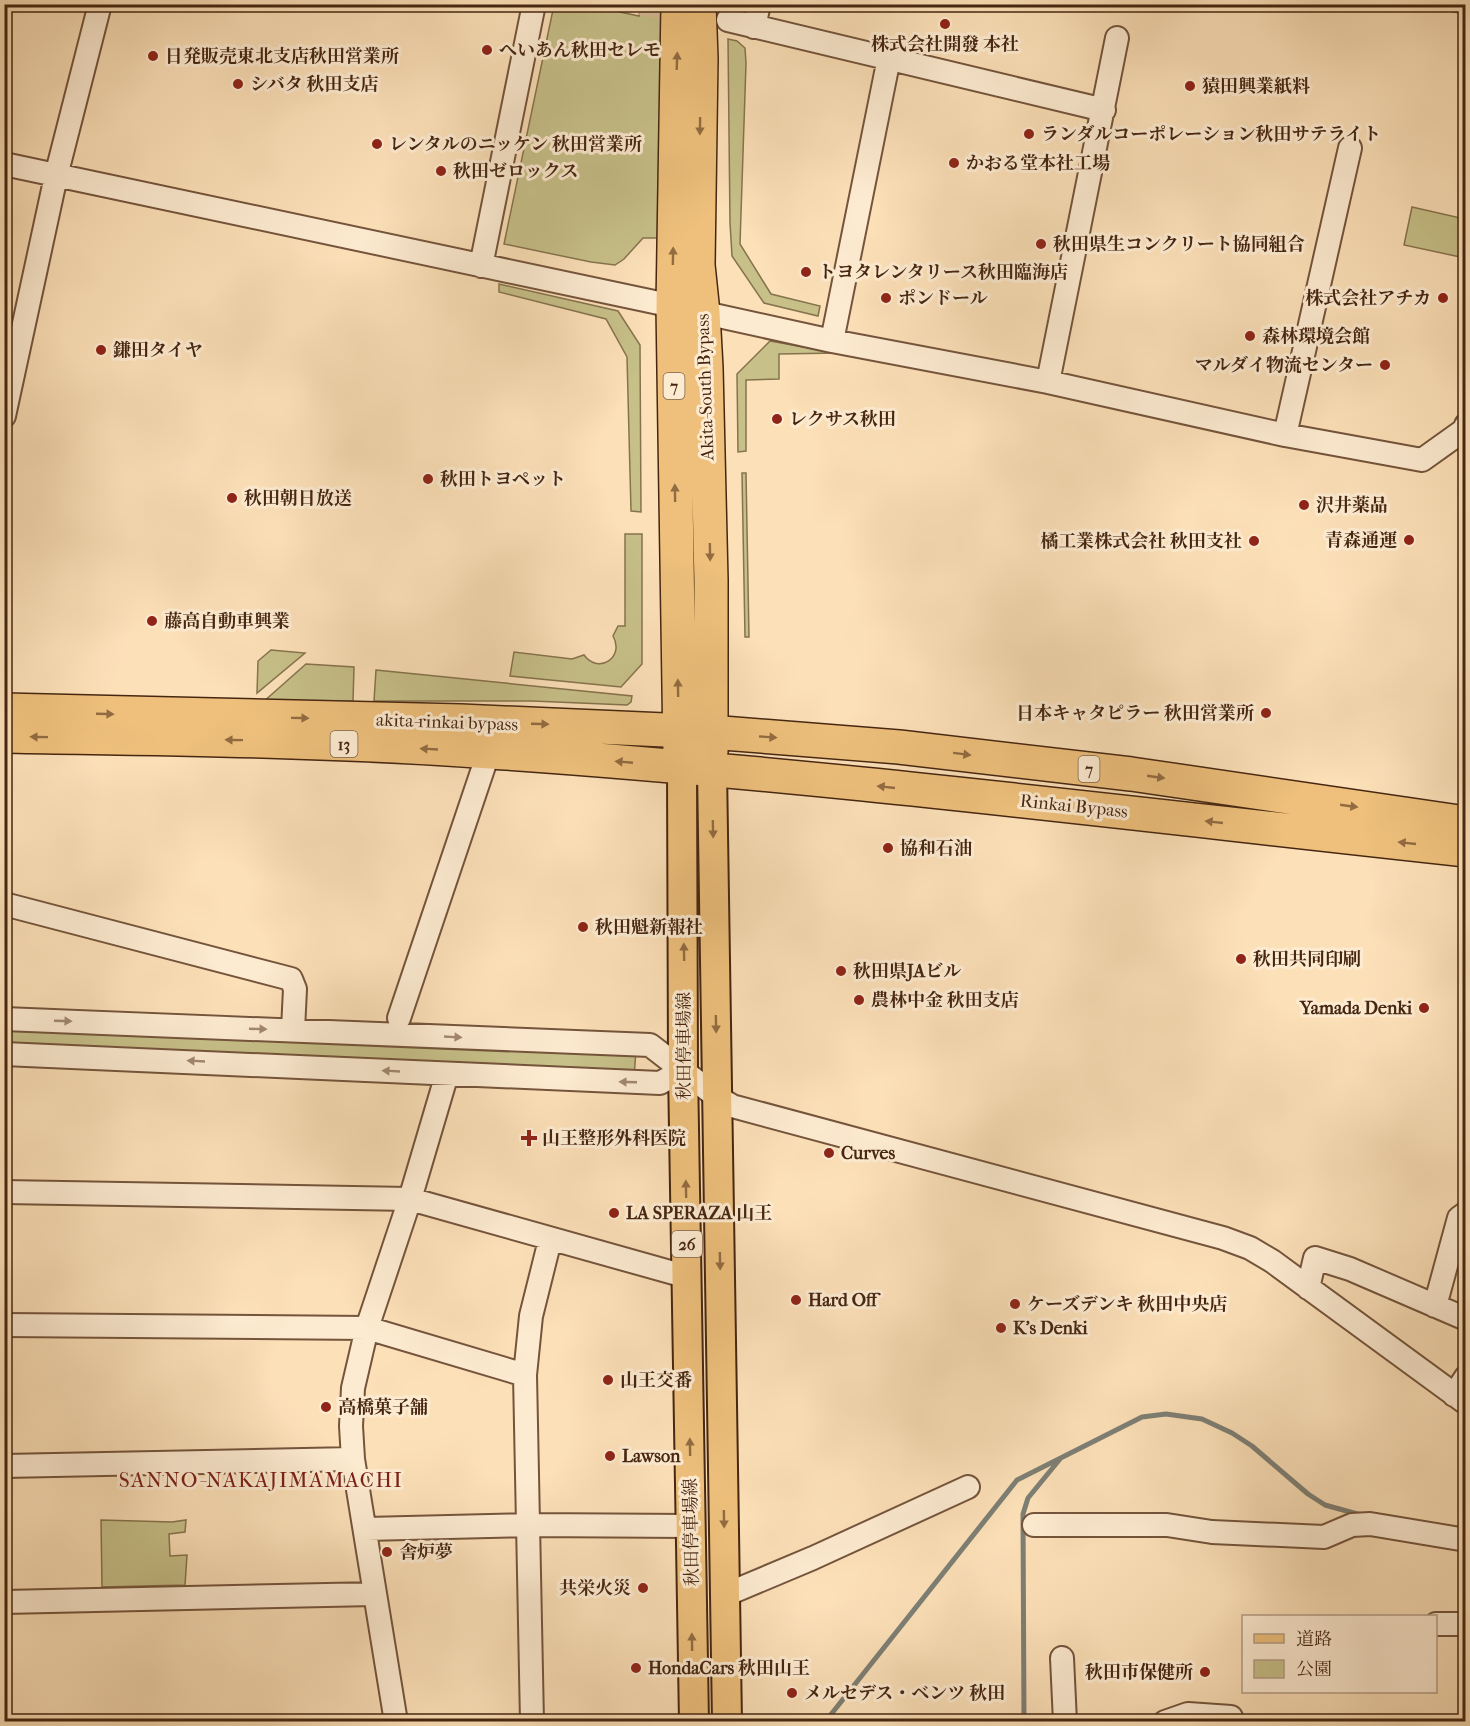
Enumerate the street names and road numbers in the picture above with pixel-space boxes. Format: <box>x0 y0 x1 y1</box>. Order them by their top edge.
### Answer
street label: Akita-South Bypass <box>692 313 719 462</box>
road number: 7 <box>664 373 684 399</box>
street label: akita-rinkai bypass <box>376 710 519 735</box>
road number: 13 <box>330 731 358 757</box>
road number: 7 <box>1078 756 1100 782</box>
street label: Rinkai Bypass <box>1019 790 1129 823</box>
street label: 秋田停車場線 <box>674 992 695 1100</box>
road number: 26 <box>672 1231 702 1257</box>
street label: 秋田停車場線 <box>680 1478 703 1586</box>

